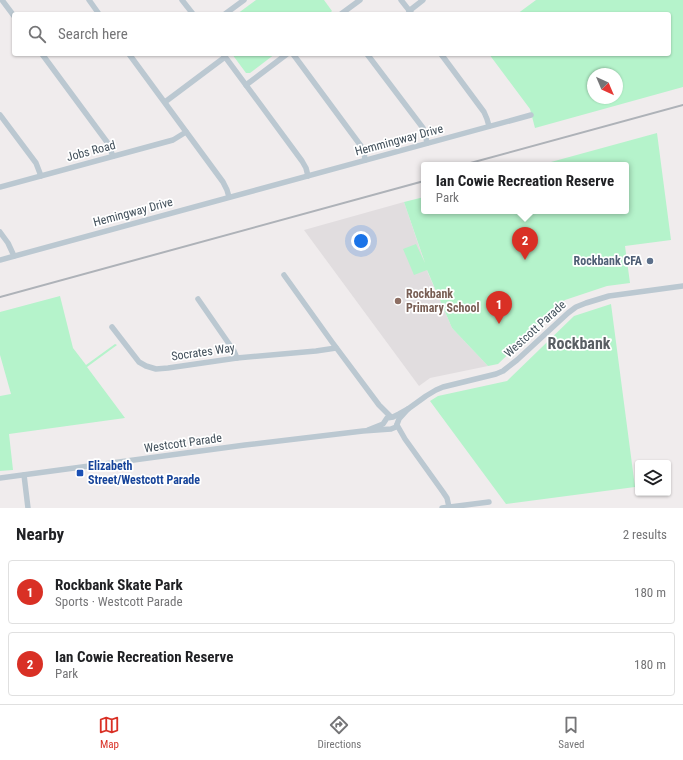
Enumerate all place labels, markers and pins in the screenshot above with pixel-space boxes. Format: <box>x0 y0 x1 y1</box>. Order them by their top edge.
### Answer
pin: 2 <box>512 227 538 260</box>
place label: Rockbank CFA <box>574 254 643 268</box>
marker: Rockbank CFA <box>645 256 655 266</box>
place label: Rockbank Primary School <box>406 287 479 315</box>
pin: 1 <box>486 291 512 324</box>
marker: Rockbank Primary School <box>393 296 403 306</box>
place label: Elizabeth Street/Westcott Parade <box>88 459 200 487</box>
marker: Elizabeth Street/Westcott Parade <box>75 468 85 478</box>

